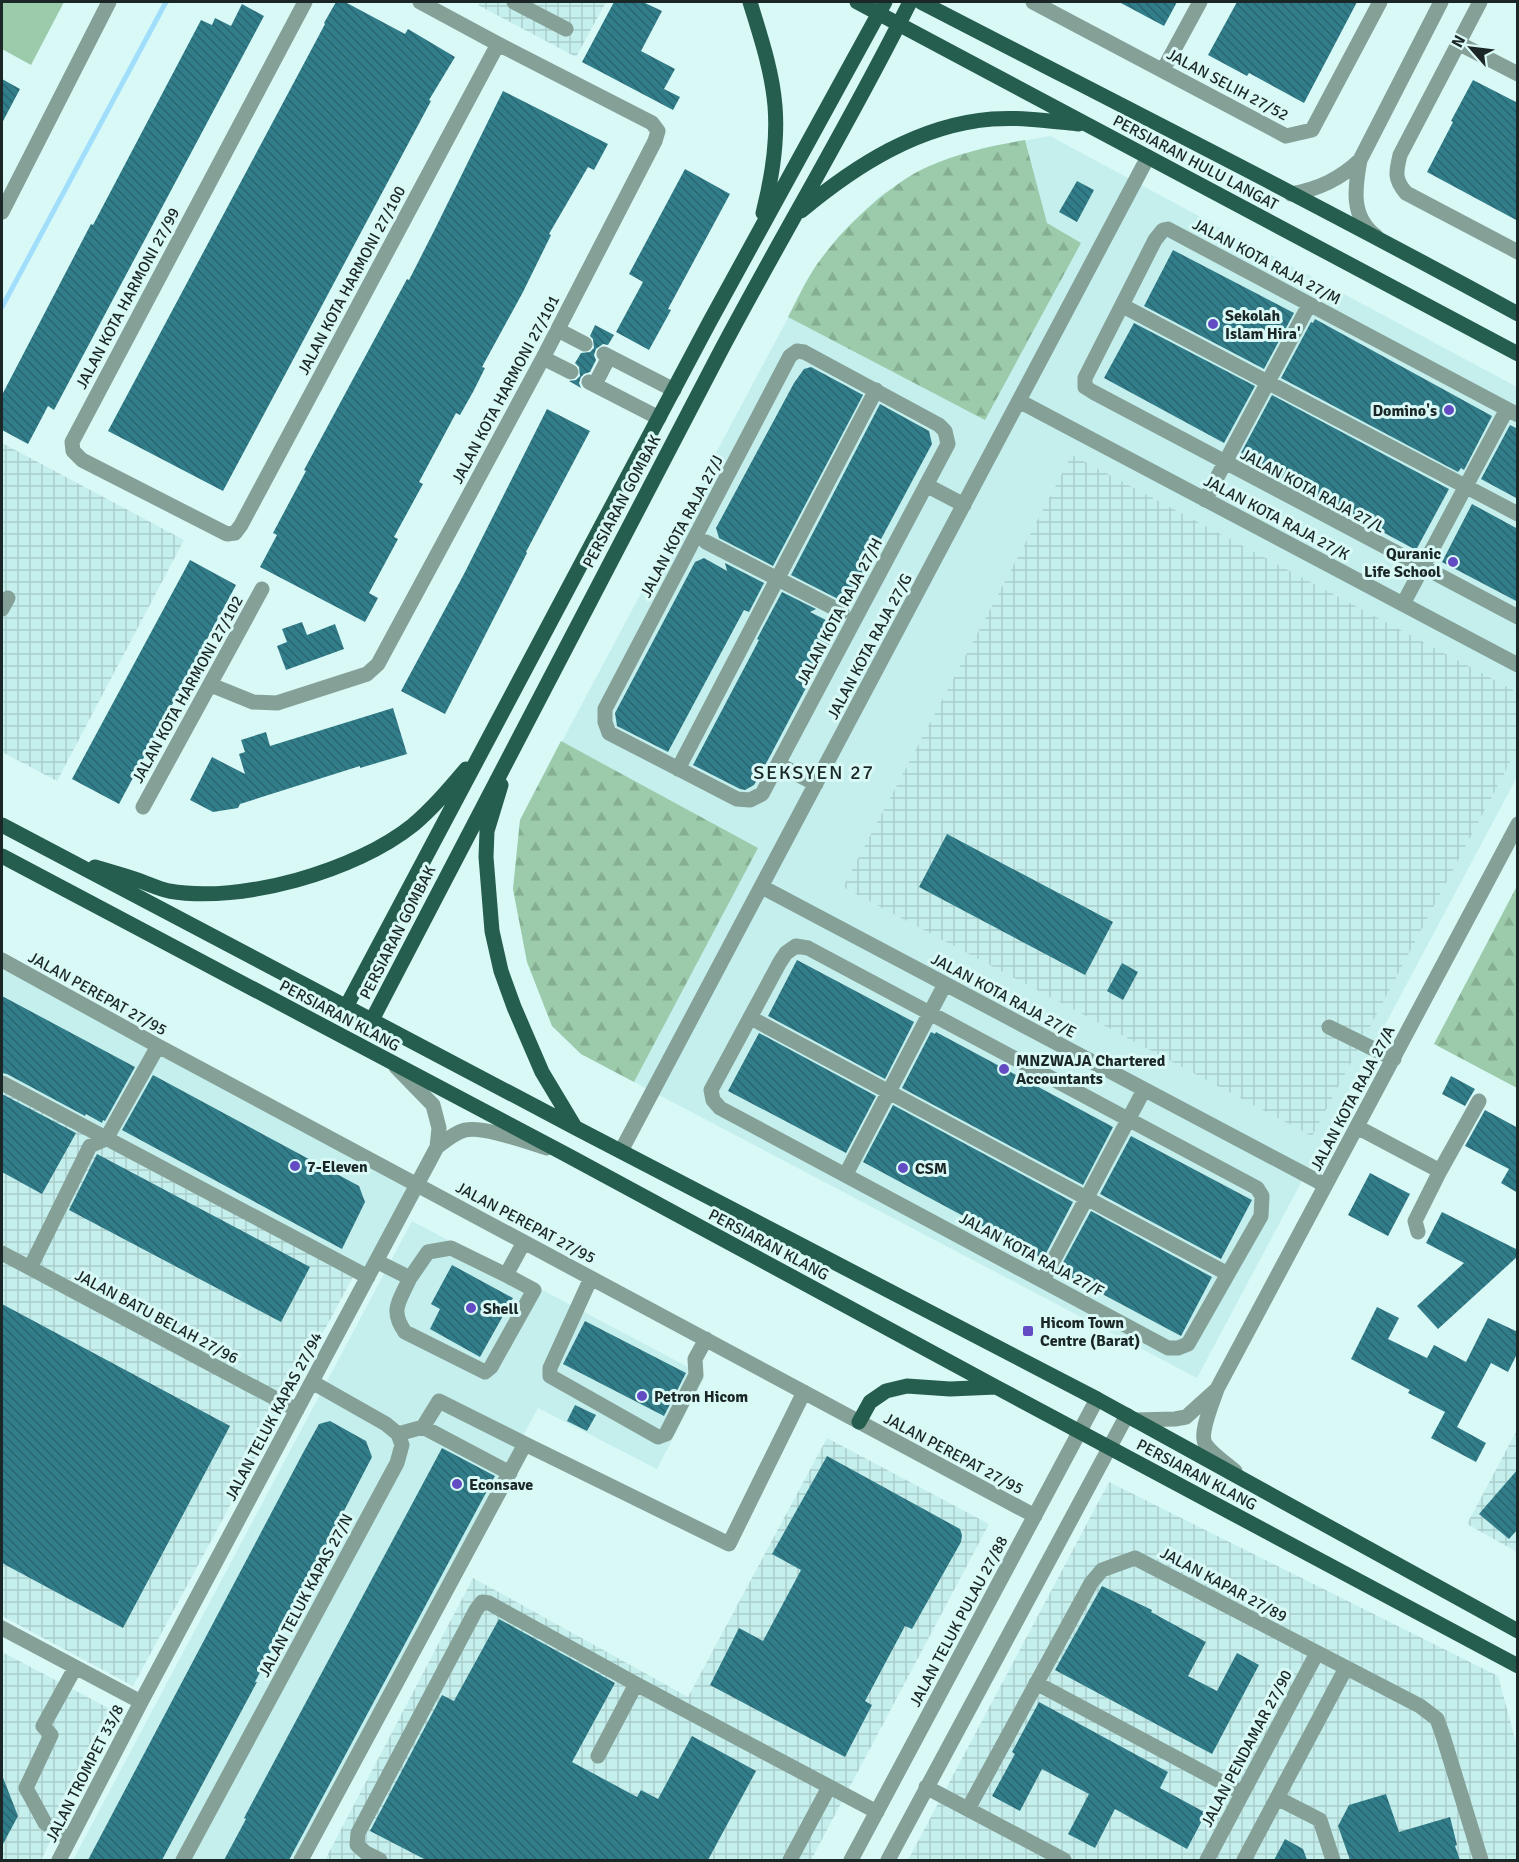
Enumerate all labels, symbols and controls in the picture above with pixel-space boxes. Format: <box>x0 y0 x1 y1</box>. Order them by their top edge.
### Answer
north arrow <box>1441 18 1501 78</box>
text: N <box>1447 32 1470 51</box>
street label: JALAN SELIH 27/52 <box>1163 44 1292 126</box>
street label: PERSIARAN HULU LANGAT <box>1109 111 1282 215</box>
street label: JALAN KOTA HARMONI 27/100 <box>293 182 410 378</box>
street label: JALAN KOTA HARMONI 27/99 <box>71 204 184 393</box>
street label: JALAN KOTA RAJA 27/M <box>1189 214 1344 310</box>
street label: JALAN KOTA HARMONI 27/101 <box>447 291 564 487</box>
place label: Sekolah Islam Hira' <box>1225 306 1301 344</box>
marker: Sekolah Islam Hira' <box>1206 317 1220 331</box>
place label: Domino's <box>1372 401 1437 421</box>
marker: Domino's <box>1442 403 1456 417</box>
street label: PERSIARAN GOMBAK <box>578 431 666 571</box>
street label: JALAN KOTA RAJA 27/L <box>1237 444 1388 537</box>
street label: JALAN KOTA RAJA 27/J <box>636 452 728 601</box>
street label: JALAN KOTA RAJA 27/K <box>1200 471 1353 565</box>
street label: JALAN KOTA RAJA 27/H <box>793 535 887 688</box>
place label: Quranic Life School <box>1364 544 1441 582</box>
marker: Quranic Life School <box>1446 555 1460 569</box>
street label: JALAN KOTA RAJA 27/G <box>823 570 917 723</box>
street label: JALAN KOTA HARMONI 27/102 <box>128 592 248 787</box>
district label: SEKSYEN 27 <box>753 760 875 785</box>
street label: PERSIARAN GOMBAK <box>355 862 441 1003</box>
street label: JALAN PEREPAT 27/95 <box>25 947 170 1040</box>
street label: JALAN KOTA RAJA 27/E <box>927 949 1080 1043</box>
street label: PERSIARAN KLANG <box>276 976 403 1056</box>
street label: JALAN KOTA RAJA 27/A <box>1306 1022 1400 1174</box>
place label: MNZWAJA Chartered Accountants <box>1016 1051 1166 1089</box>
marker: MNZWAJA Chartered Accountants <box>997 1062 1011 1076</box>
place label: 7-Eleven <box>307 1157 368 1177</box>
marker: 7-Eleven <box>288 1159 302 1173</box>
place label: CSM <box>915 1159 947 1179</box>
marker: CSM <box>896 1161 910 1175</box>
street label: JALAN PEREPAT 27/95 <box>452 1178 599 1268</box>
street label: PERSIARAN KLANG <box>705 1205 832 1285</box>
street label: JALAN KOTA RAJA 27/F <box>956 1208 1107 1301</box>
street label: JALAN BATU BELAH 27/96 <box>72 1265 242 1368</box>
place label: Shell <box>483 1299 518 1319</box>
marker: Shell <box>464 1301 478 1315</box>
place label: Hicom Town Centre (Barat) <box>1040 1313 1140 1351</box>
marker: Hicom Town Centre (Barat) <box>1021 1324 1035 1338</box>
street label: JALAN TELUK KAPAS 27/94 <box>221 1328 327 1504</box>
place label: Petron Hicom <box>654 1387 748 1407</box>
marker: Petron Hicom <box>635 1389 649 1403</box>
street label: JALAN PEREPAT 27/95 <box>880 1409 1027 1499</box>
street label: PERSIARAN KLANG <box>1133 1435 1260 1515</box>
place label: Econsave <box>469 1475 533 1495</box>
marker: Econsave <box>450 1477 464 1491</box>
street label: JALAN TELUK KAPAS 27/N <box>254 1510 357 1681</box>
street label: JALAN TELUK PULAU 27/88 <box>905 1533 1012 1710</box>
street label: JALAN KAPAR 27/89 <box>1157 1543 1290 1627</box>
street label: JALAN PENDAMAR 27/90 <box>1197 1666 1297 1830</box>
street label: JALAN TROMPET 33/8 <box>41 1701 128 1846</box>

